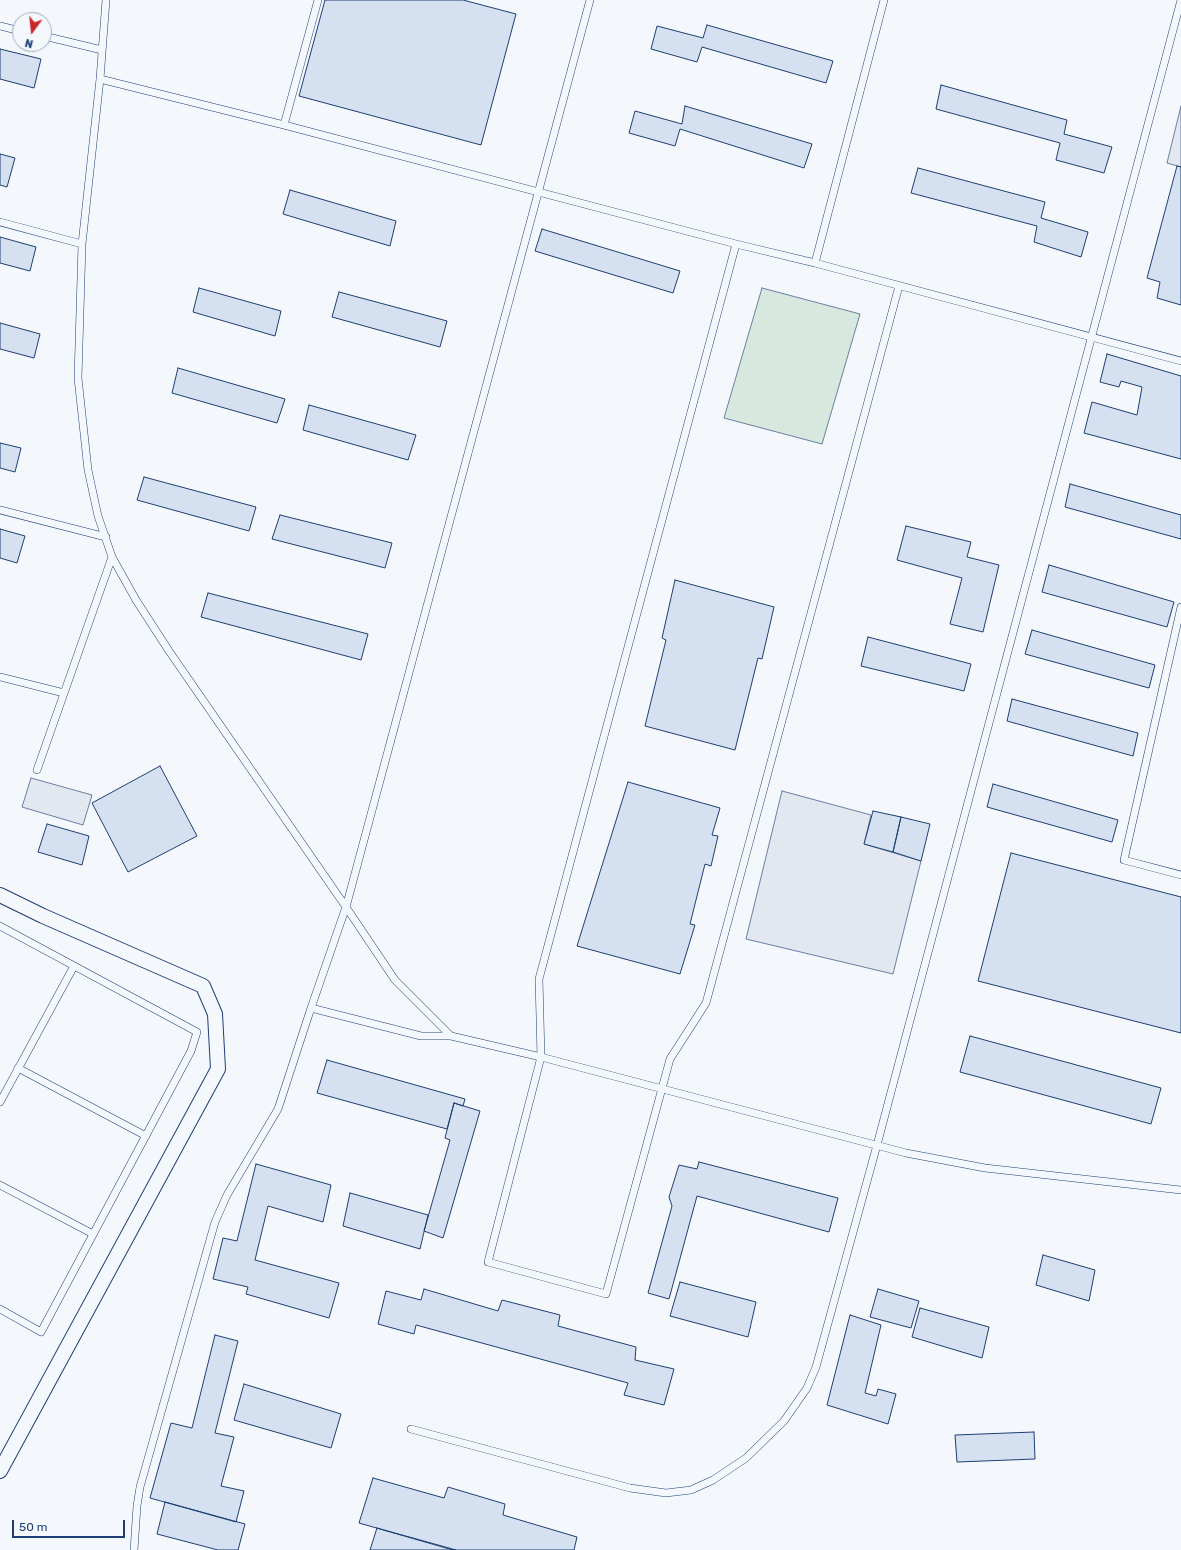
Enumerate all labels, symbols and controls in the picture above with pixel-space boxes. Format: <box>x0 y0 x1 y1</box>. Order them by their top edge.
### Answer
north arrow <box>12 12 52 52</box>
text: N <box>24 36 35 50</box>
scale bar <box>14 1512 127 1538</box>
text: 50 m <box>19 1520 47 1534</box>

